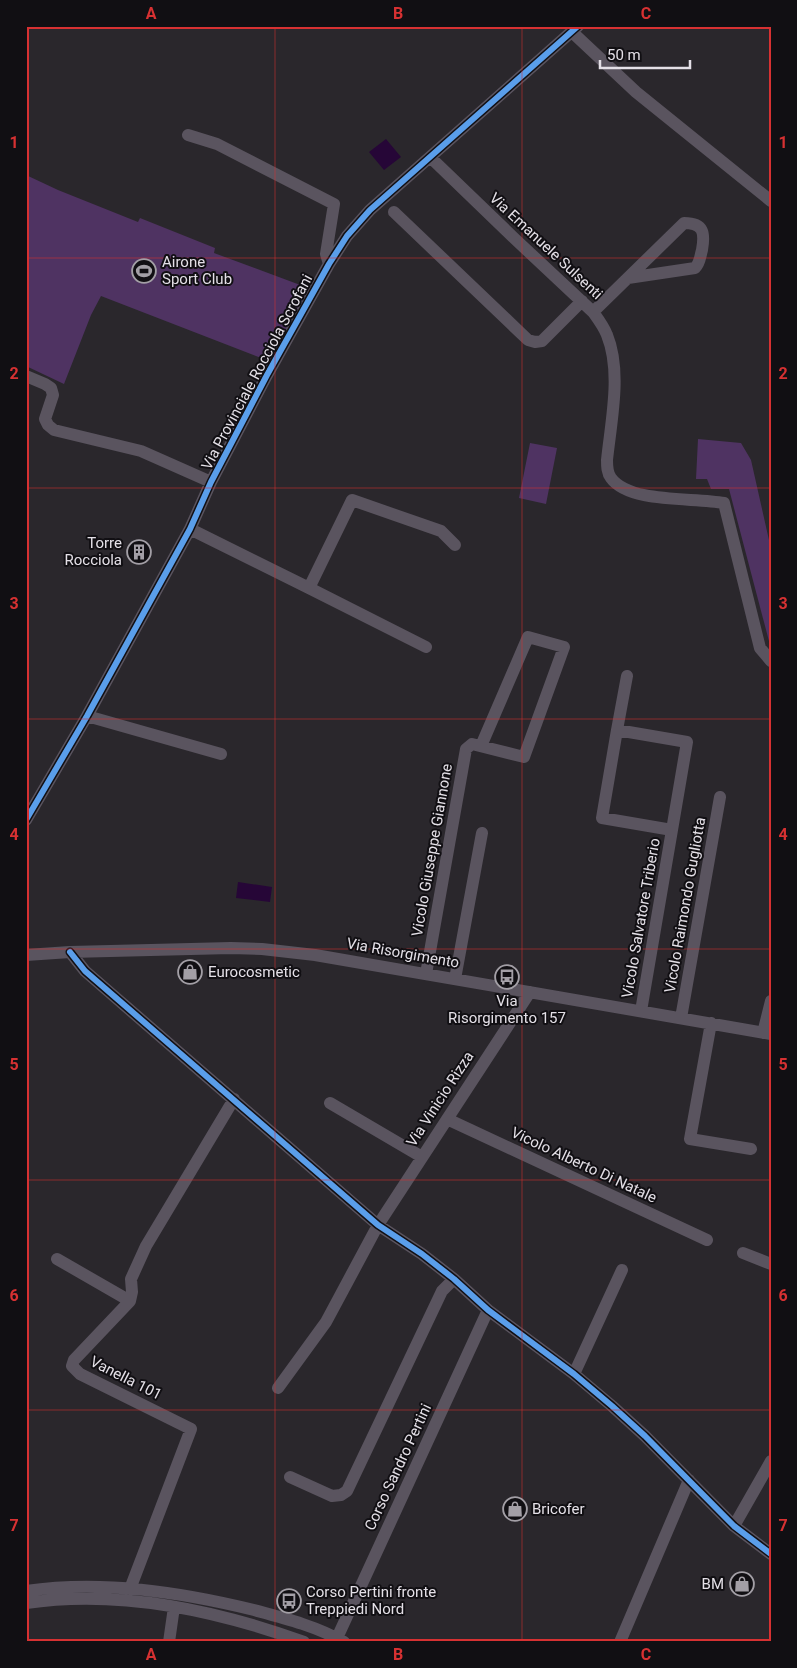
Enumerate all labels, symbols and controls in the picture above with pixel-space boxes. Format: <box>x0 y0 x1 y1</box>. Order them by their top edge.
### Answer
text: A <box>146 4 157 23</box>
text: B <box>393 4 403 23</box>
text: C <box>641 4 651 23</box>
scale bar <box>600 38 690 70</box>
text: 50 m <box>607 46 641 64</box>
text: 1 <box>9 133 19 152</box>
text: 1 <box>778 133 788 152</box>
street label: Via Emanuele Sulsenti <box>486 189 606 303</box>
place label: Airone Sport Club <box>162 253 232 288</box>
sports icon: Airone Sport Club <box>131 258 157 284</box>
street label: Via Provinciale Rocciola Scrofani <box>198 271 316 473</box>
text: 2 <box>9 364 19 383</box>
text: 2 <box>778 364 788 383</box>
place label: Torre Rocciola <box>64 534 122 569</box>
building icon: Torre Rocciola <box>126 539 152 565</box>
text: 3 <box>9 594 19 613</box>
text: 3 <box>778 594 788 613</box>
street label: Vicolo Giuseppe Giannone <box>408 762 456 938</box>
street label: Vicolo Raimondo Gugliotta <box>661 816 709 994</box>
text: 4 <box>9 825 19 844</box>
text: 4 <box>778 825 788 844</box>
street label: Vicolo Salvatore Triberio <box>618 837 664 999</box>
street label: Via Risorgimento <box>345 934 461 972</box>
shop icon: Eurocosmetic <box>177 959 203 985</box>
place label: Eurocosmetic <box>208 963 300 981</box>
bus stop icon: Via Risorgimento 157 <box>494 964 520 990</box>
place label: Via Risorgimento 157 <box>448 992 566 1027</box>
street label: Via Vinicio Rizza <box>403 1048 477 1150</box>
text: 5 <box>9 1055 19 1074</box>
text: 5 <box>778 1055 788 1074</box>
street label: Vicolo Alberto Di Natale <box>508 1123 660 1207</box>
text: 6 <box>9 1286 19 1305</box>
text: 6 <box>778 1286 788 1305</box>
street label: Vanella 101 <box>87 1352 165 1404</box>
street label: Corso Sandro Pertini <box>361 1401 435 1533</box>
shop icon: Bricofer <box>502 1496 528 1522</box>
place label: Bricofer <box>532 1500 585 1518</box>
text: 7 <box>9 1516 19 1535</box>
text: 7 <box>778 1516 788 1535</box>
shop icon: BM <box>729 1571 755 1597</box>
place label: BM <box>702 1575 724 1593</box>
place label: Corso Pertini fronte Treppiedi Nord <box>306 1583 436 1618</box>
bus stop icon: Corso Pertini fronte Treppiedi Nord <box>276 1588 302 1614</box>
text: A <box>146 1645 157 1664</box>
text: B <box>393 1645 403 1664</box>
text: C <box>641 1645 651 1664</box>

